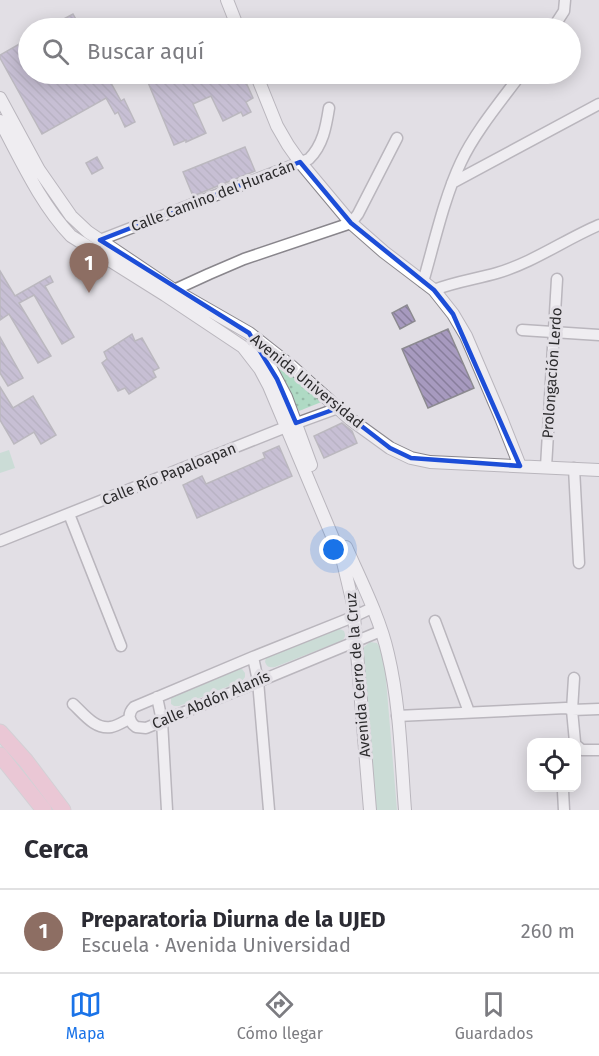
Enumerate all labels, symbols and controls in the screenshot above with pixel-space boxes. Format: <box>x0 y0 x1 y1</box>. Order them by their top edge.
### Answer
search box <box>18 18 581 84</box>
icon: search <box>39 35 72 68</box>
text: Buscar aquí <box>87 38 204 65</box>
street label: Calle Camino del Huracán <box>129 156 297 236</box>
pin: 1 <box>70 244 109 293</box>
street label: Prolongación Lerdo <box>538 307 566 439</box>
street label: Avenida Universidad <box>247 330 367 432</box>
street label: Calle Río Papaloapan <box>99 439 239 509</box>
your location <box>319 535 348 564</box>
street label: Avenida Cerro de la Cruz <box>342 591 374 758</box>
street label: Calle Abdón Alanís <box>149 667 273 733</box>
map controls <box>527 738 581 792</box>
button: locate <box>527 738 581 792</box>
text: Cerca <box>24 834 89 865</box>
text: Preparatoria Diurna de la UJED <box>81 906 386 933</box>
text: 1 <box>39 919 48 943</box>
text: 260 m <box>521 919 575 943</box>
text: Escuela · Avenida Universidad <box>81 933 351 957</box>
tab: Mapa <box>66 988 105 1043</box>
tab: Cómo llegar <box>237 988 323 1043</box>
tab: Guardados <box>455 988 533 1043</box>

